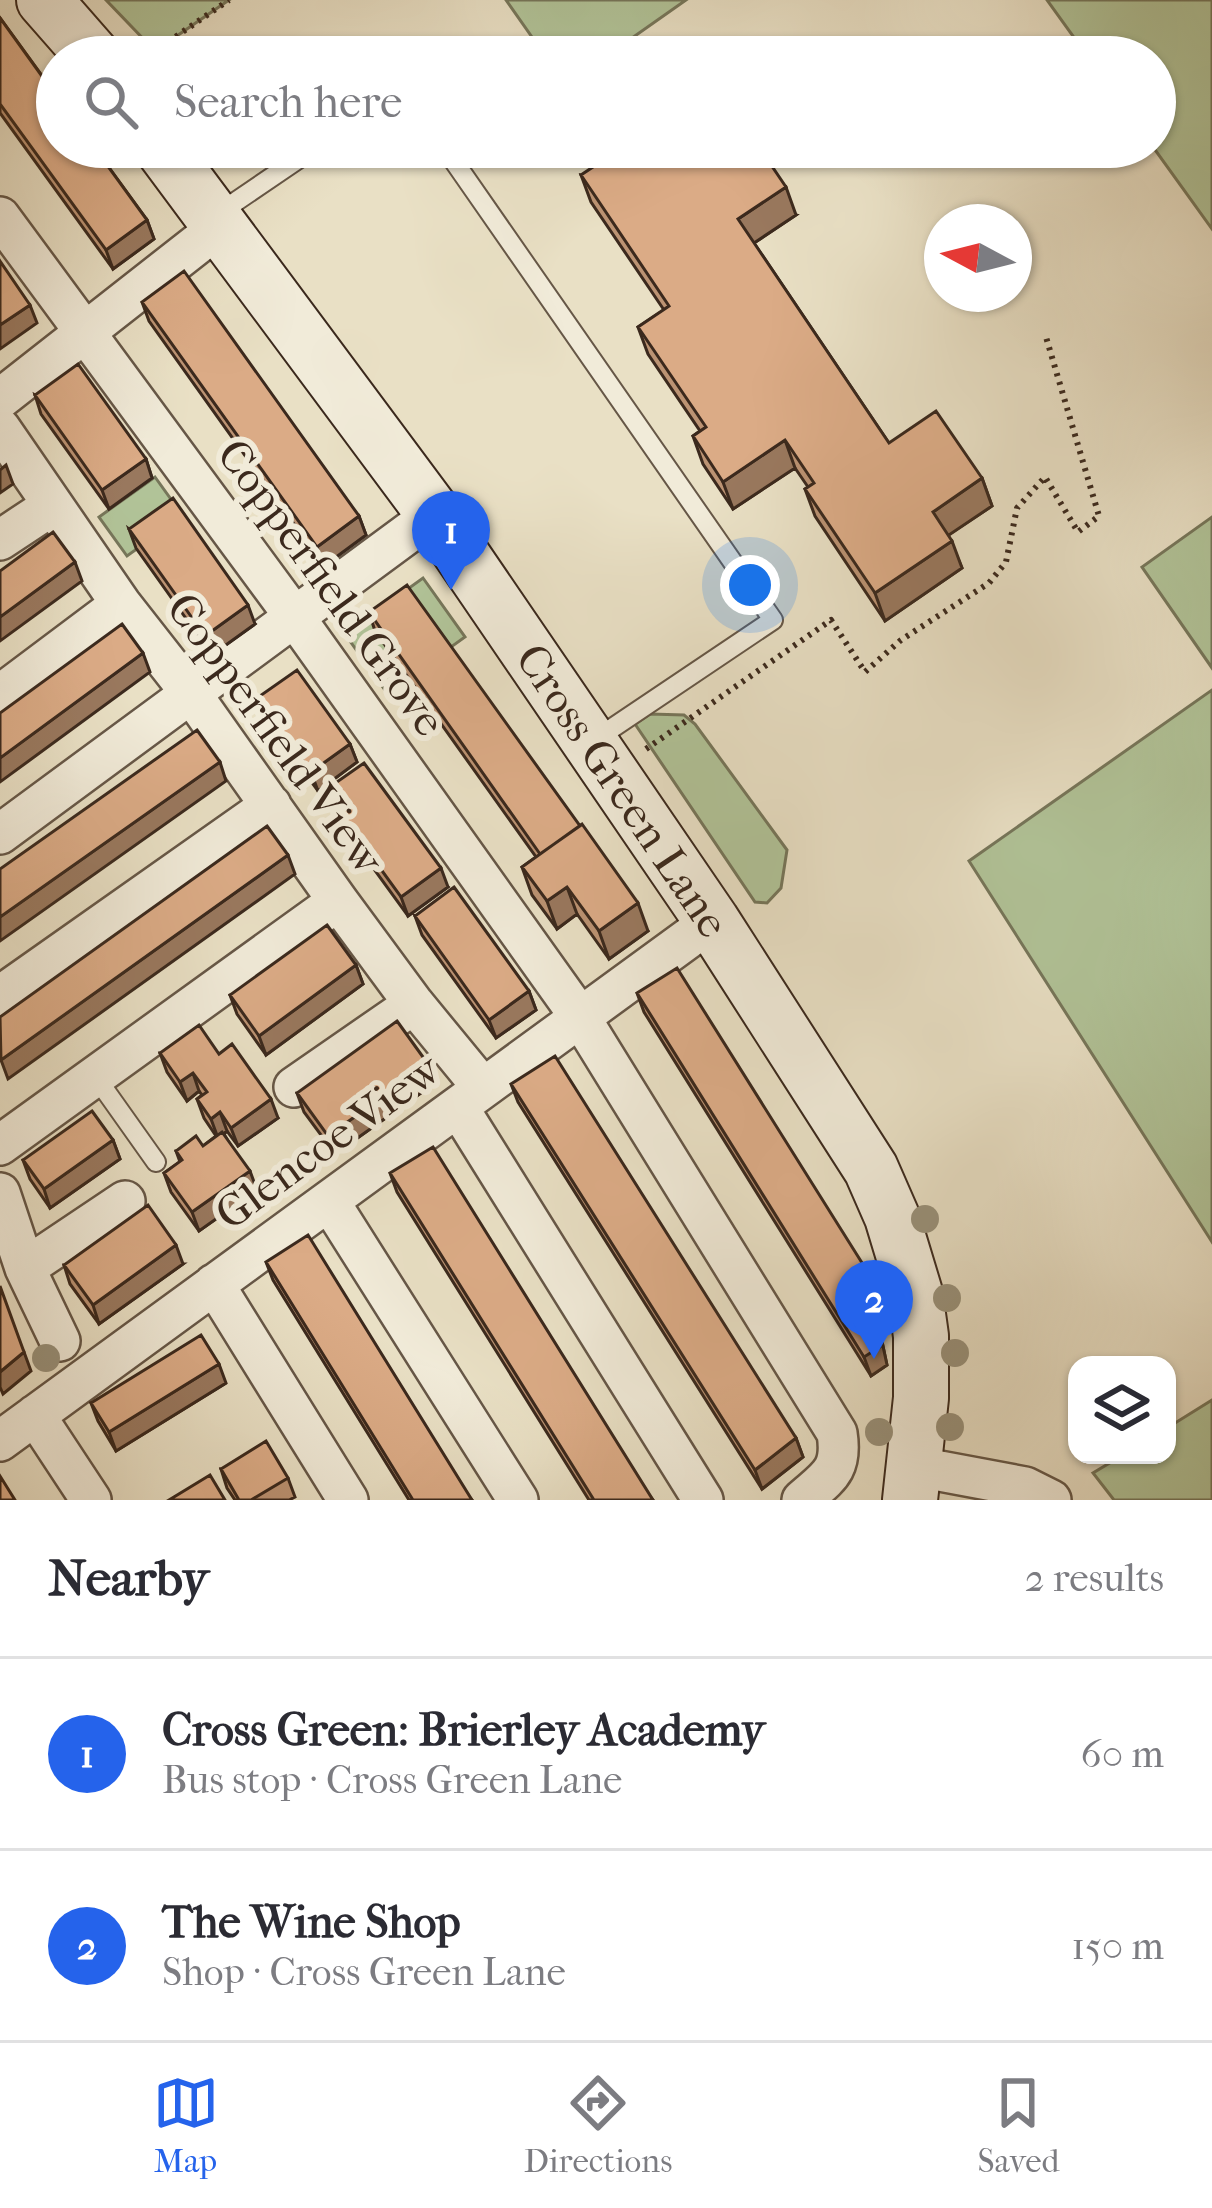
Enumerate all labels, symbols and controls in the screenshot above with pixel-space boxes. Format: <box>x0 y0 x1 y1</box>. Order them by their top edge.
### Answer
search box <box>36 36 1176 168</box>
icon: search <box>78 69 144 135</box>
text: Search here <box>174 76 402 129</box>
north arrow <box>924 204 1032 312</box>
street label: Copperfield Grove <box>206 429 456 747</box>
pin: 1 <box>412 491 490 590</box>
your location <box>720 555 780 615</box>
street label: Copperfield View <box>155 583 396 886</box>
street label: Cross Green Lane <box>504 634 740 948</box>
street label: Glencoe View <box>206 1042 452 1241</box>
pin: 2 <box>835 1260 913 1359</box>
map controls <box>1068 1356 1176 1464</box>
button: layers <box>1068 1356 1176 1464</box>
text: Nearby <box>48 1548 209 1608</box>
text: 2 results <box>1025 1555 1164 1601</box>
text: Cross Green: Brierley Academy <box>162 1704 765 1757</box>
text: 1 <box>80 1731 94 1777</box>
text: 60 m <box>1081 1731 1164 1777</box>
text: Bus stop · Cross Green Lane <box>162 1757 622 1803</box>
text: The Wine Shop <box>162 1896 461 1949</box>
text: 2 <box>77 1923 97 1969</box>
text: 150 m <box>1071 1923 1164 1969</box>
text: Shop · Cross Green Lane <box>162 1949 566 1995</box>
tab: Map <box>153 2070 219 2181</box>
tab: Directions <box>524 2070 672 2181</box>
tab: Saved <box>978 2070 1059 2181</box>

